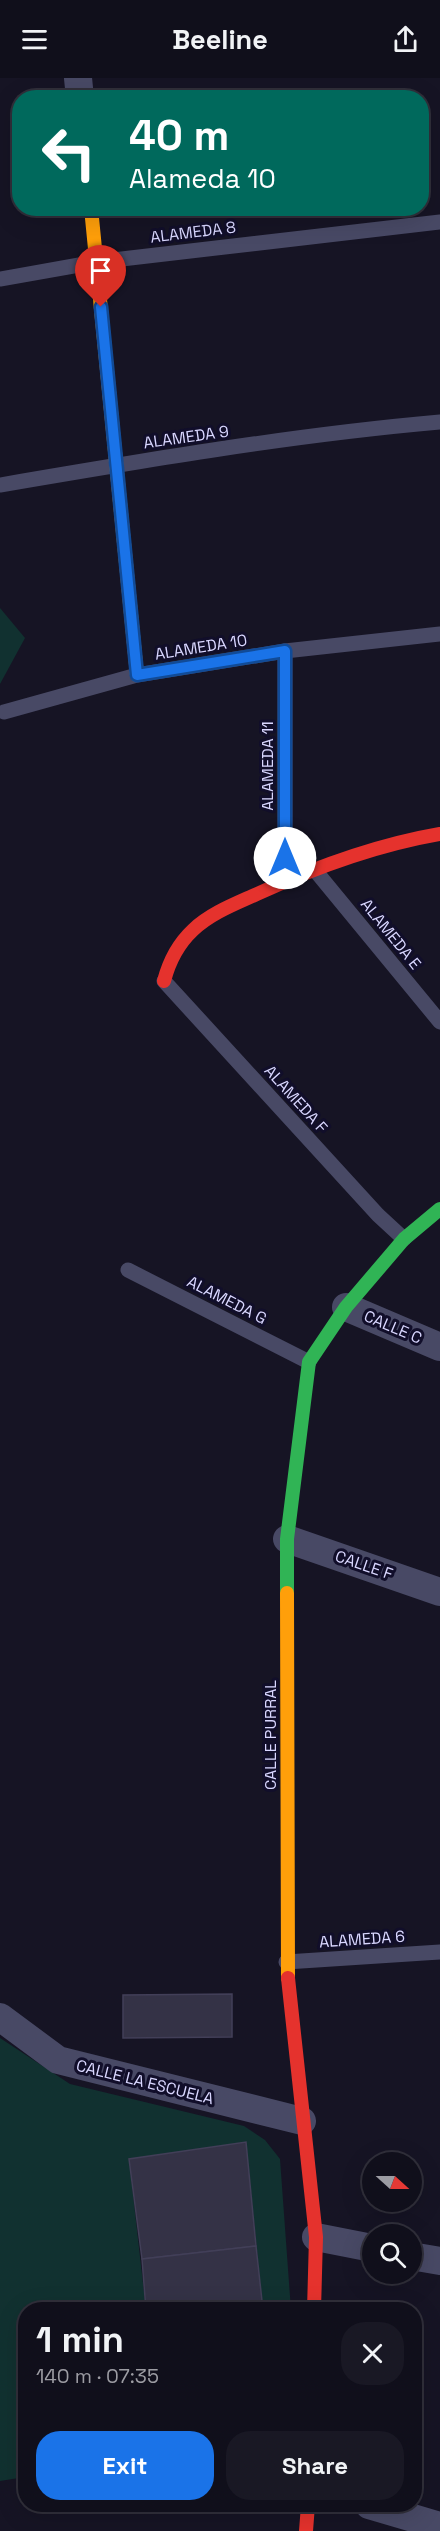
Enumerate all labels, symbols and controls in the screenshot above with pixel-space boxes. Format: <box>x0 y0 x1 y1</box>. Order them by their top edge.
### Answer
text: Beeline <box>172 22 268 57</box>
icon: menu <box>18 23 51 56</box>
icon: share <box>389 23 422 56</box>
text: 40 m <box>129 109 229 162</box>
icon: left <box>30 114 108 192</box>
text: Alameda 10 <box>129 161 276 196</box>
street label: ALAMEDA 8 <box>149 216 237 248</box>
pin <box>75 245 126 307</box>
icon: arrive <box>84 254 117 287</box>
street label: ALAMEDA 9 <box>142 421 230 453</box>
street label: ALAMEDA 10 <box>153 629 249 665</box>
street label: ALAMEDA 11 <box>257 721 278 811</box>
position arrow <box>253 826 317 890</box>
street label: ALAMEDA E <box>356 894 426 974</box>
street label: ALAMEDA F <box>260 1060 332 1138</box>
street label: ALAMEDA G <box>184 1271 270 1329</box>
street label: CALLE C <box>361 1305 425 1349</box>
street label: CALLE F <box>332 1545 396 1585</box>
street label: CALLE PURRAL <box>260 1680 281 1790</box>
street label: ALAMEDA 6 <box>318 1926 406 1952</box>
street label: CALLE LA ESCUELA <box>74 2055 216 2109</box>
north arrow <box>362 2152 422 2212</box>
map controls <box>362 2152 422 2284</box>
button: search <box>362 2224 422 2284</box>
text: 1 min <box>36 2317 124 2363</box>
button: close <box>341 2322 404 2385</box>
text: 140 m · 07:35 <box>36 2363 159 2389</box>
button: Exit <box>36 2431 214 2500</box>
button: Share <box>226 2431 404 2500</box>

